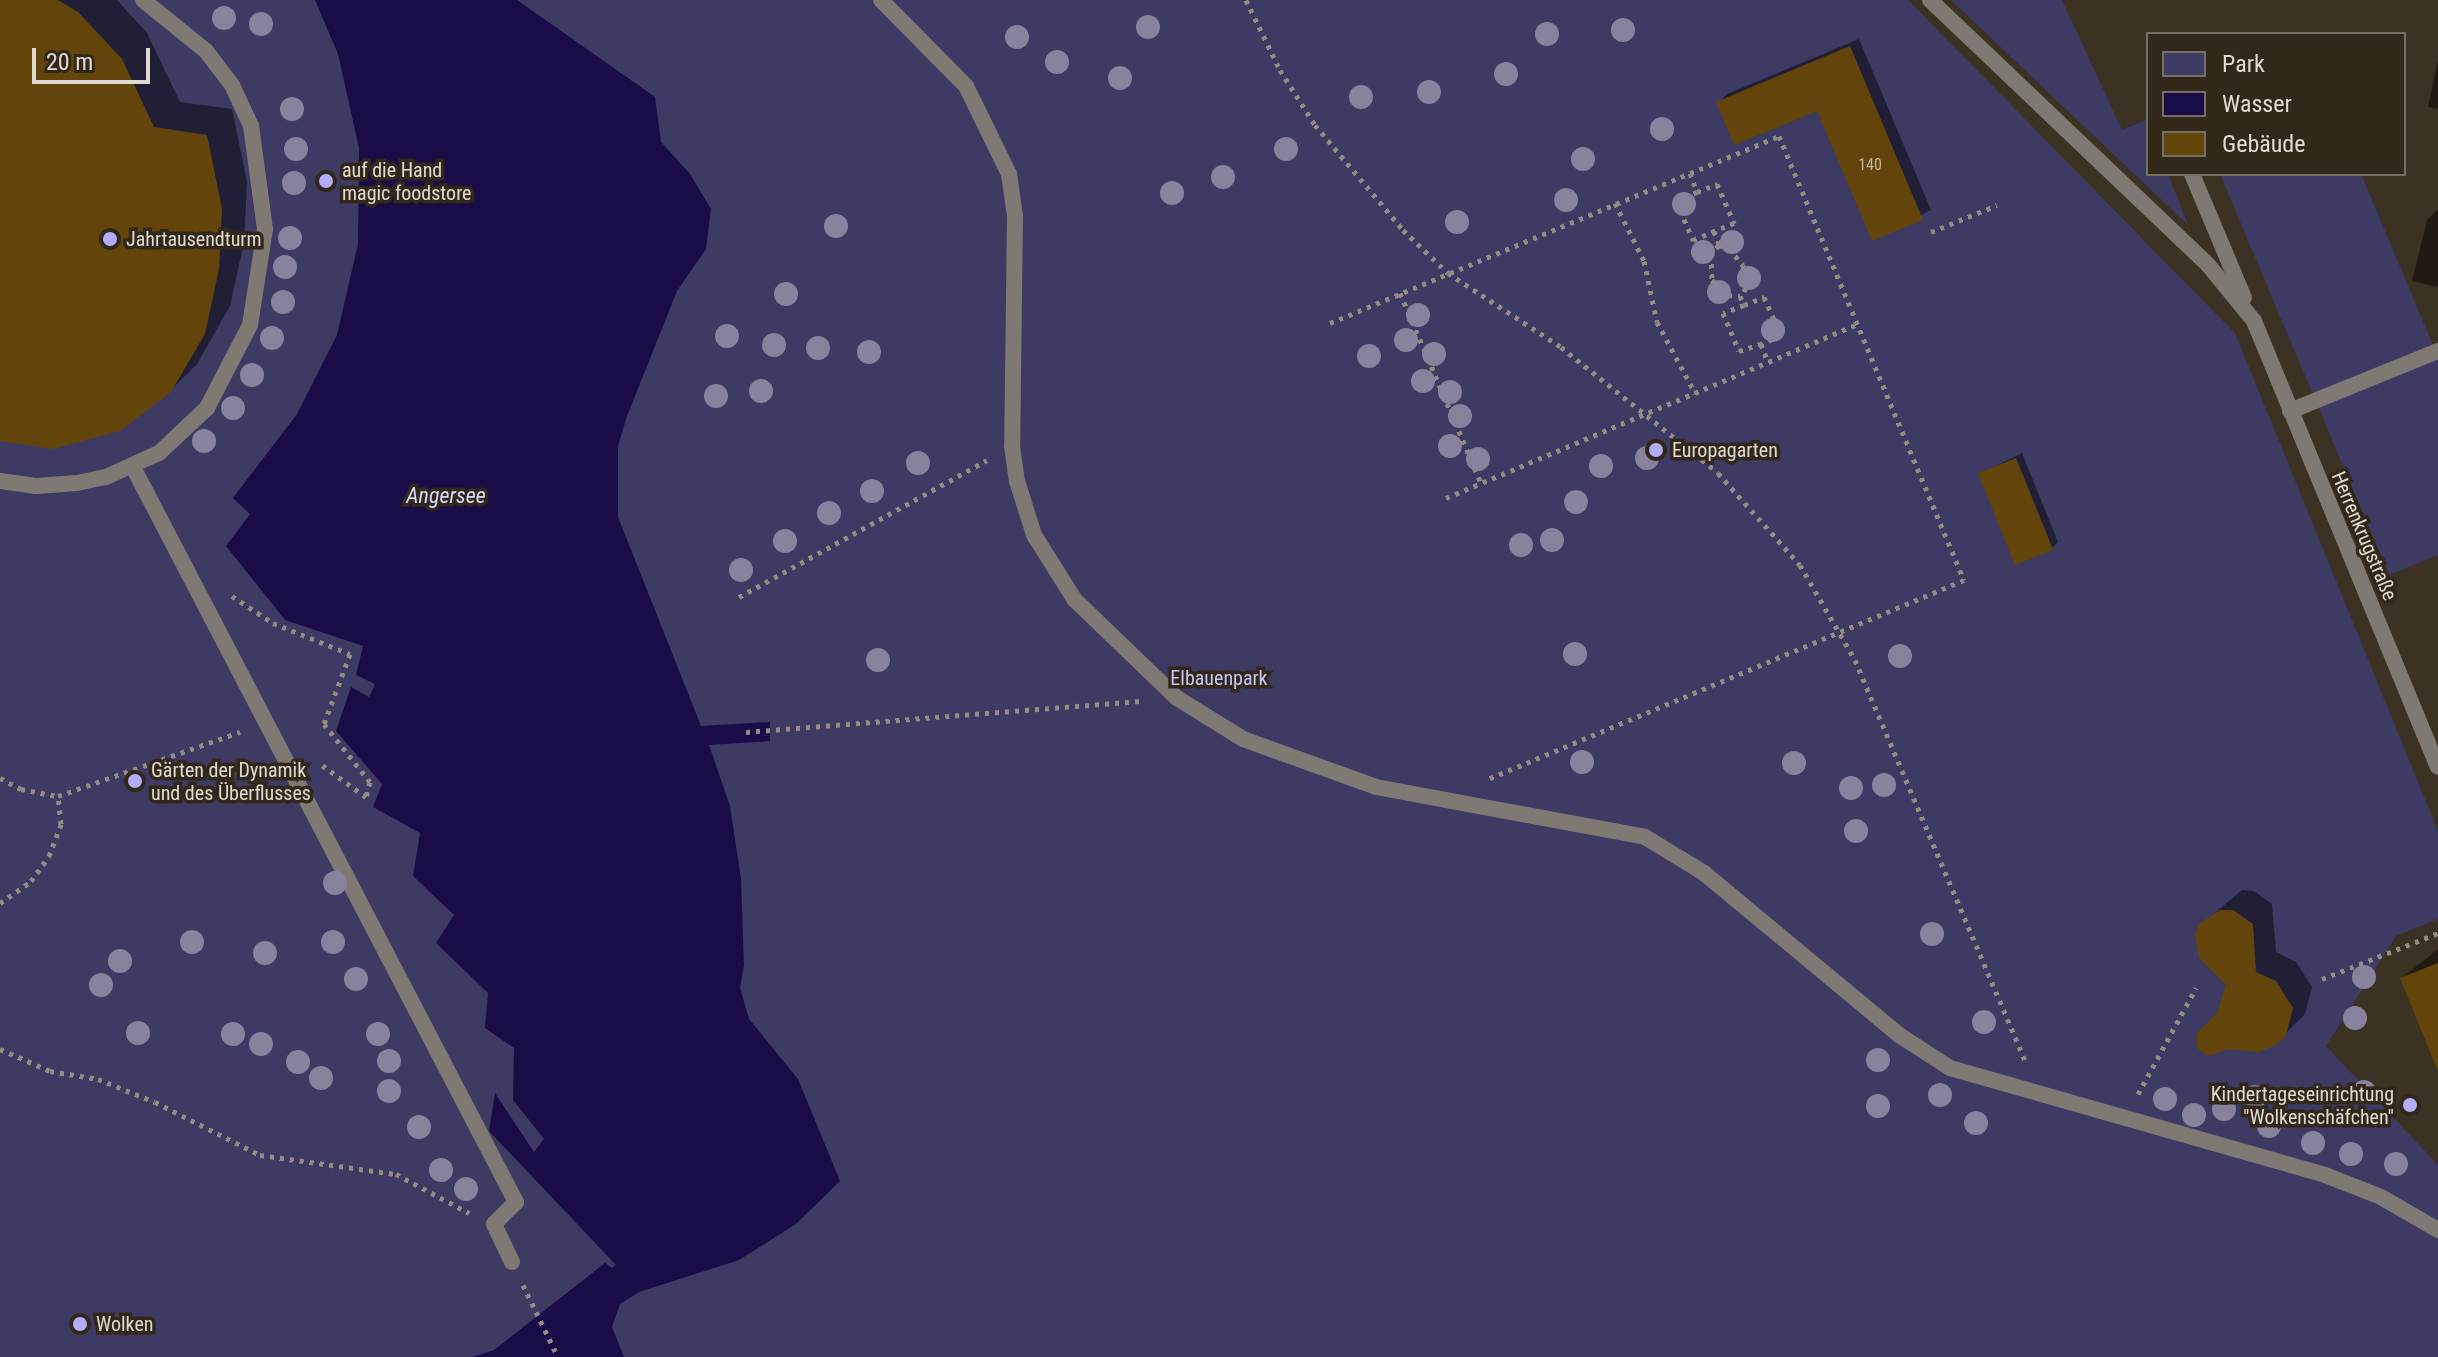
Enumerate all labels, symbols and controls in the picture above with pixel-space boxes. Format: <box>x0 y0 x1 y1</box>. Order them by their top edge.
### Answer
scale bar <box>36 32 154 82</box>
legend <box>2146 32 2406 176</box>
text: 20 m <box>46 48 93 76</box>
text: Park <box>2222 50 2265 78</box>
text: Wasser <box>2222 90 2292 118</box>
text: Gebäude <box>2222 130 2306 158</box>
house number: 140 <box>1858 155 1882 175</box>
place label: auf die Hand magic foodstore <box>342 158 471 205</box>
marker: auf die Hand magic foodstore <box>317 172 335 190</box>
place label: Jahrtausendturm <box>126 227 261 251</box>
marker: Jahrtausendturm <box>101 230 119 248</box>
place label: Europagarten <box>1672 438 1778 462</box>
marker: Europagarten <box>1647 441 1665 459</box>
street label: Herrenkrugstraße <box>2326 468 2402 604</box>
water label: Angersee <box>406 483 486 509</box>
park label: Elbauenpark <box>1170 666 1268 690</box>
place label: Gärten der Dynamik und des Überflusses <box>151 758 311 805</box>
marker: Gärten der Dynamik und des Überflusses <box>126 772 144 790</box>
place label: Kindertageseinrichtung "Wolkenschäfchen" <box>2211 1082 2394 1129</box>
marker: Kindertageseinrichtung "Wolkenschäfchen" <box>2401 1096 2419 1114</box>
place label: Wolken <box>96 1312 153 1336</box>
marker: Wolken <box>71 1315 89 1333</box>

